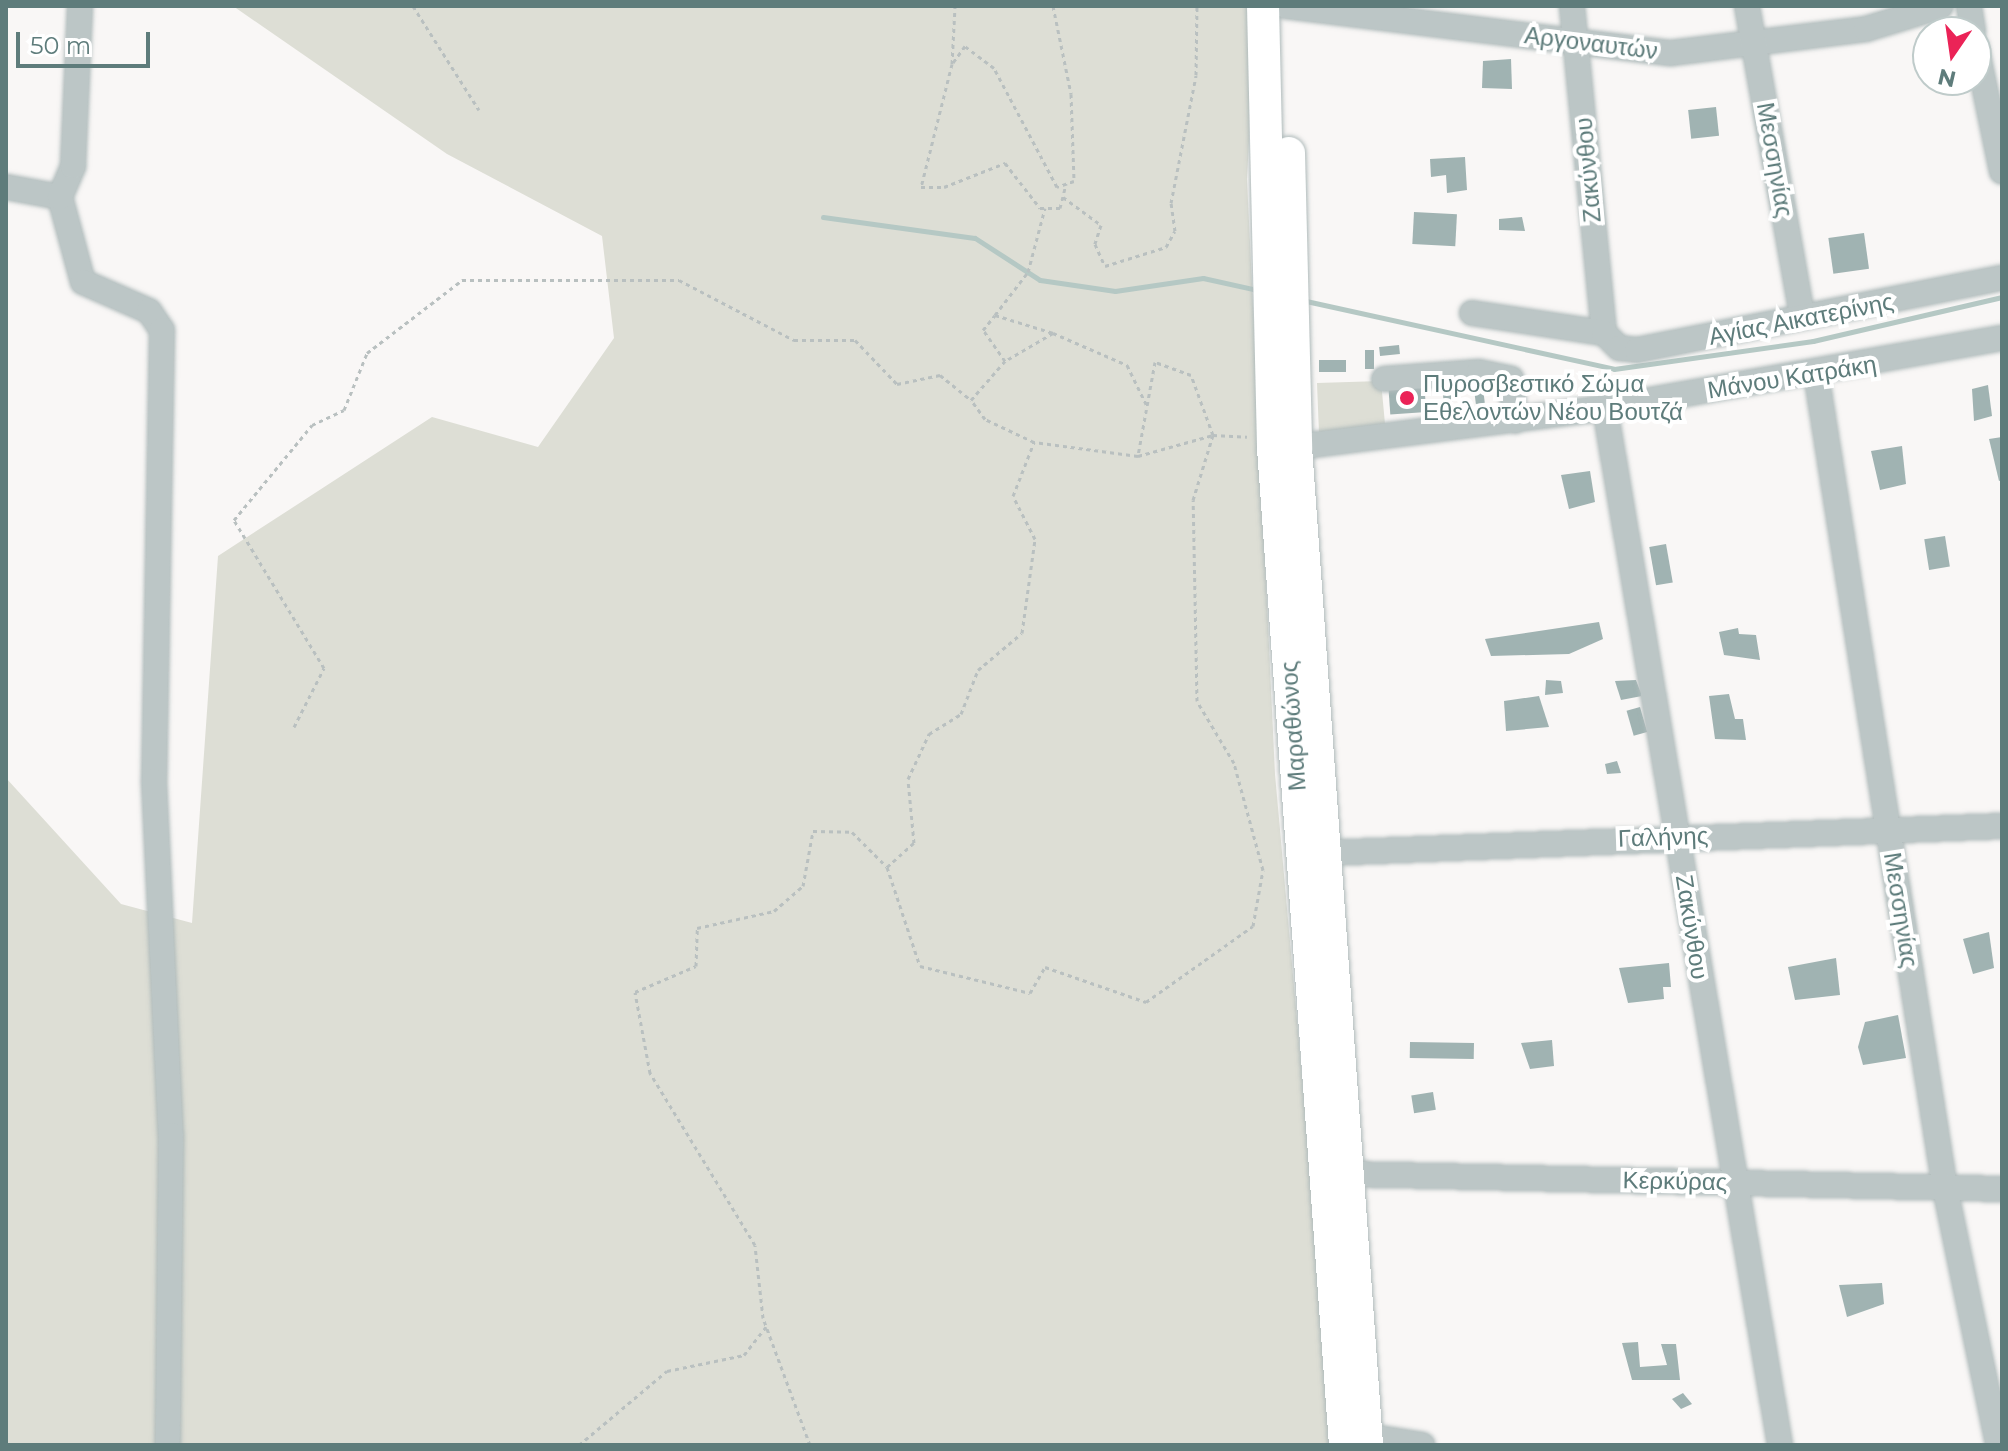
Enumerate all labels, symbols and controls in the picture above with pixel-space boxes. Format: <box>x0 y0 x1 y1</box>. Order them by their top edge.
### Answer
scale bar <box>20 16 154 66</box>
north arrow <box>1912 16 1992 96</box>
street label: Αργοναυτών <box>1523 21 1659 65</box>
text: 50 m <box>30 31 91 60</box>
text: N <box>1935 63 1959 93</box>
street label: Μεσσηνίας <box>1751 100 1799 220</box>
street label: Ζακύνθου <box>1569 116 1607 224</box>
street label: Αγίας Αικατερίνης <box>1706 287 1896 351</box>
street label: Μάνου Κατράκη <box>1706 349 1878 405</box>
place label: Πυροσβεστικό Σώμα Εθελοντών Νέου Βουτζά <box>1423 370 1683 426</box>
marker: Πυροσβεστικό Σώμα Εθελοντών Νέου Βουτζά <box>1398 389 1416 407</box>
street label: Μαραθώνος <box>1274 660 1312 792</box>
street label: Γαλήνης <box>1617 821 1709 853</box>
street label: Μεσσηνίας <box>1878 850 1924 970</box>
street label: Ζακύνθου <box>1670 873 1714 981</box>
street label: Κερκύρας <box>1622 1166 1728 1196</box>

